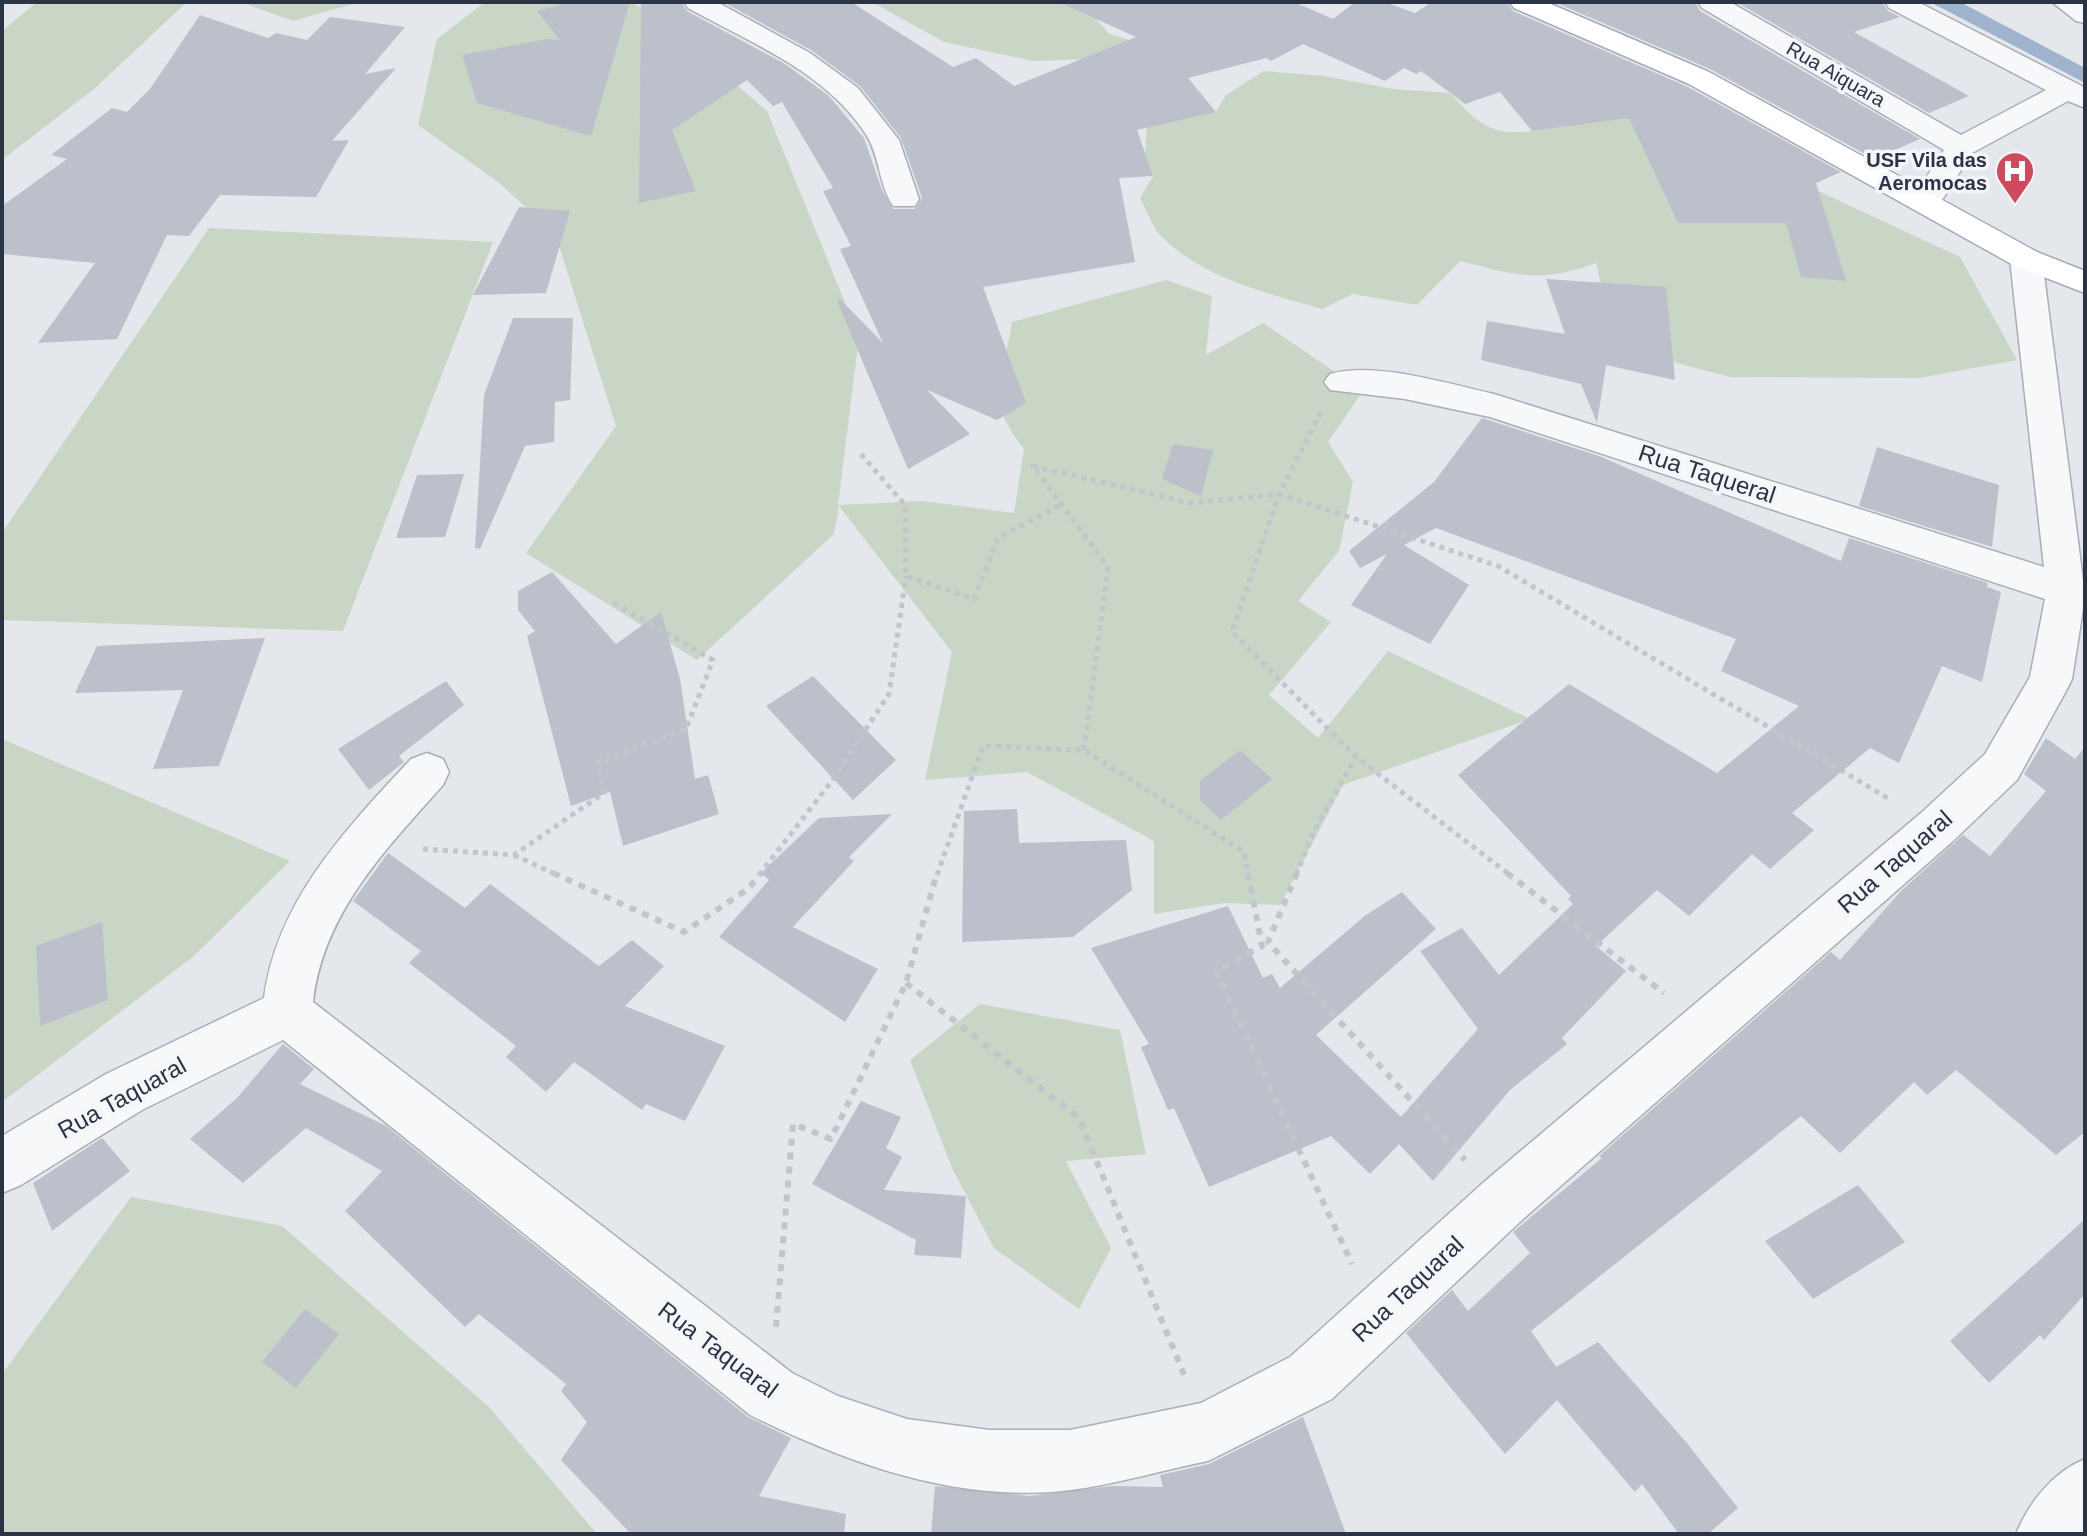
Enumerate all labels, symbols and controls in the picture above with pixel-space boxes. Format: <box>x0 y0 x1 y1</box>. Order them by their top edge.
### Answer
street label: Rua Aiquara <box>1783 37 1890 111</box>
place label: USF Vila das Aeromocas <box>1866 149 1987 194</box>
hospital icon: USF Vila das Aeromocas <box>1994 150 2036 205</box>
street label: Rua Taqueral <box>1635 439 1779 508</box>
street label: Rua Taquaral <box>1832 805 1957 918</box>
street label: Rua Taquaral <box>53 1051 191 1144</box>
street label: Rua Taquaral <box>1346 1230 1469 1347</box>
street label: Rua Taquaral <box>653 1296 783 1403</box>

